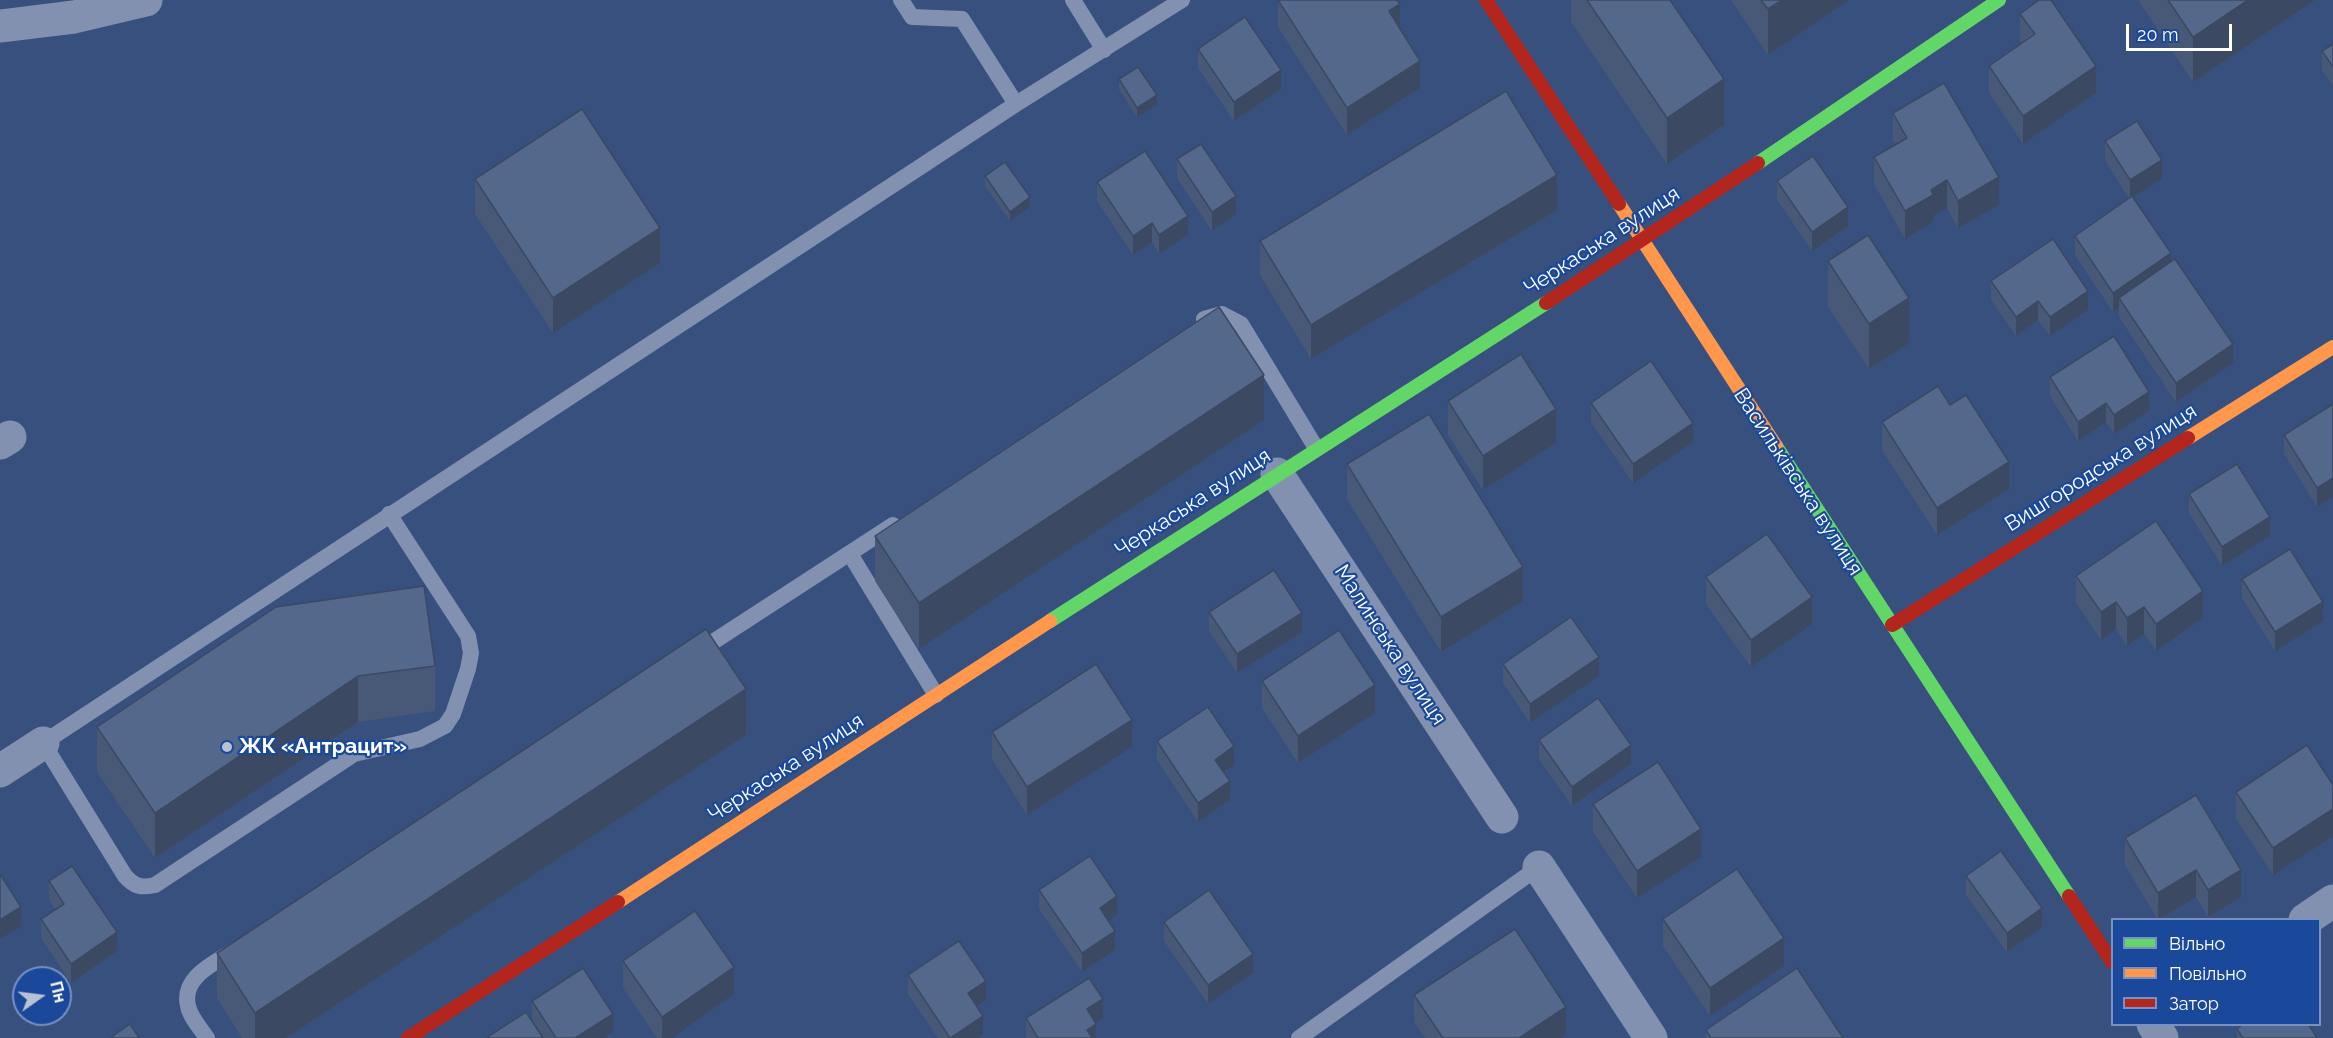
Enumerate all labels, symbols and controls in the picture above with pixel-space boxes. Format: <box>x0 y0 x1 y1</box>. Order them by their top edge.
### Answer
scale bar <box>2129 12 2236 50</box>
text: 20 m <box>2137 24 2179 45</box>
street label: Черкаська вулиця <box>1519 181 1685 301</box>
street label: Васильківська вулиця <box>1728 384 1868 580</box>
street label: Вишгородська вулиця <box>2000 399 2202 537</box>
street label: Черкаська вулиця <box>1110 443 1276 563</box>
street label: Малинська вулиця <box>1329 560 1451 730</box>
street label: Черкаська вулиця <box>703 708 869 828</box>
place label: ЖК «Антрацит» <box>239 734 407 760</box>
marker: ЖК «Антрацит» <box>220 740 234 754</box>
legend <box>2111 918 2321 1026</box>
text: Вільно <box>2169 933 2225 954</box>
text: Повільно <box>2169 963 2246 984</box>
north arrow <box>12 966 72 1026</box>
text: Пн <box>46 979 70 1005</box>
text: Затор <box>2169 993 2219 1014</box>

